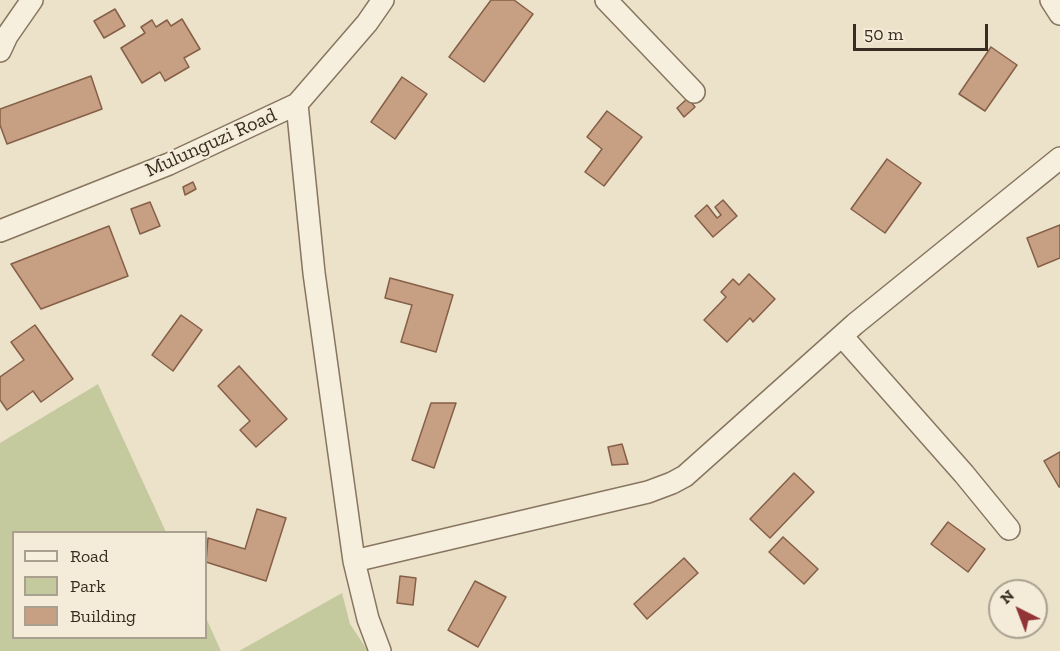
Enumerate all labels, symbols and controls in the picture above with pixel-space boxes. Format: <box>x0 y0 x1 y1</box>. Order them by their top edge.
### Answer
scale bar <box>856 12 991 50</box>
text: 50 m <box>864 23 903 45</box>
street label: Mulunguzi Road <box>142 103 280 183</box>
legend <box>12 531 207 639</box>
text: Road <box>70 545 109 567</box>
text: Park <box>70 575 106 597</box>
north arrow <box>988 579 1048 639</box>
text: N <box>996 586 1018 608</box>
text: Building <box>70 605 136 627</box>

